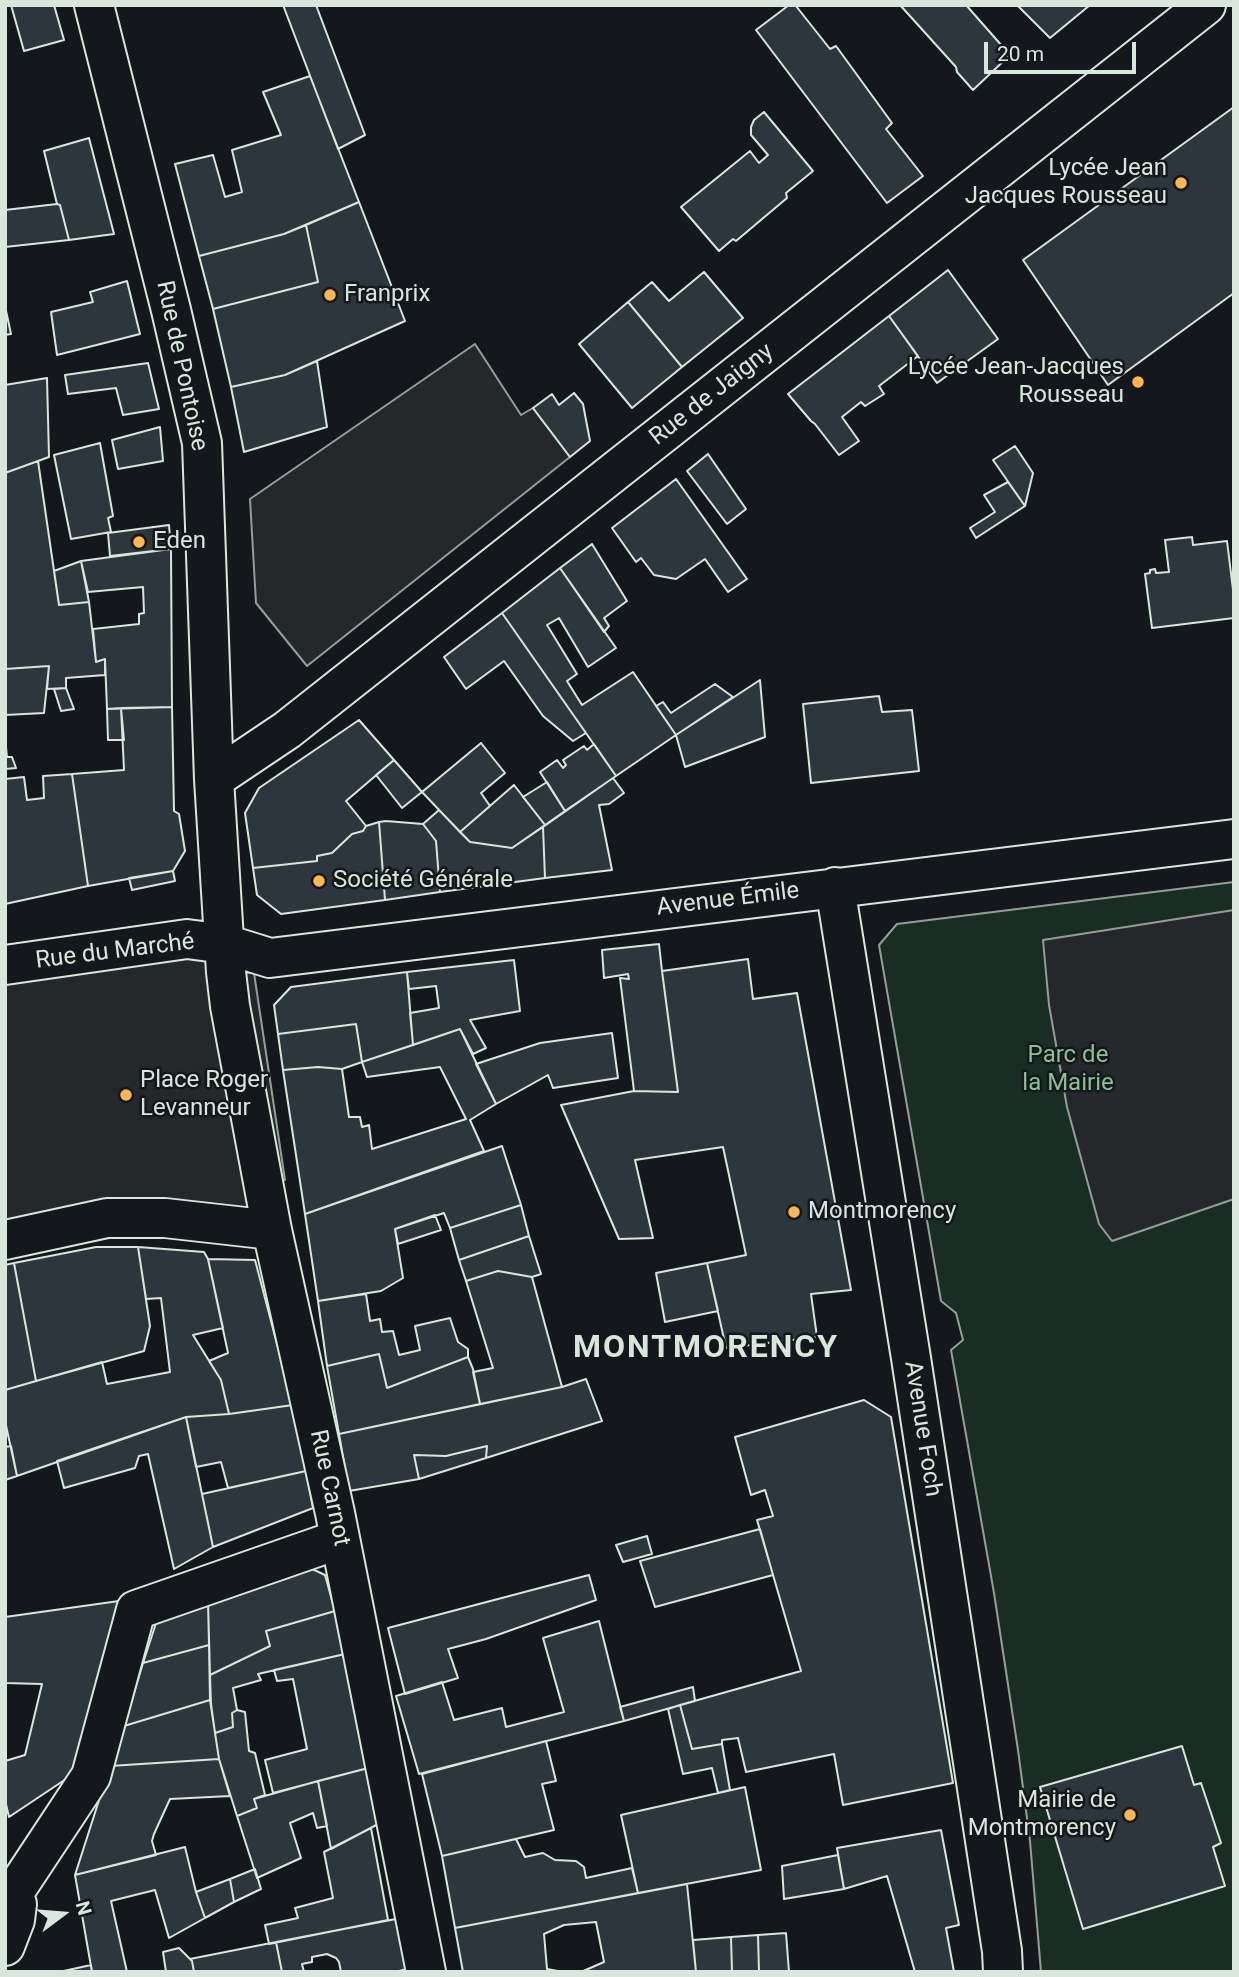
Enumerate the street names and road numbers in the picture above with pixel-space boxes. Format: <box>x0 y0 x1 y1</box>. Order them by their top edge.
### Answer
street label: Rue de Pontoise <box>149 278 213 454</box>
street label: Rue de Jaigny <box>644 338 780 452</box>
street label: Avenue Émile <box>655 877 801 923</box>
street label: Rue du Marché <box>34 928 196 976</box>
street label: Avenue Foch <box>897 1359 947 1499</box>
street label: Rue Carnot <box>303 1427 355 1549</box>

